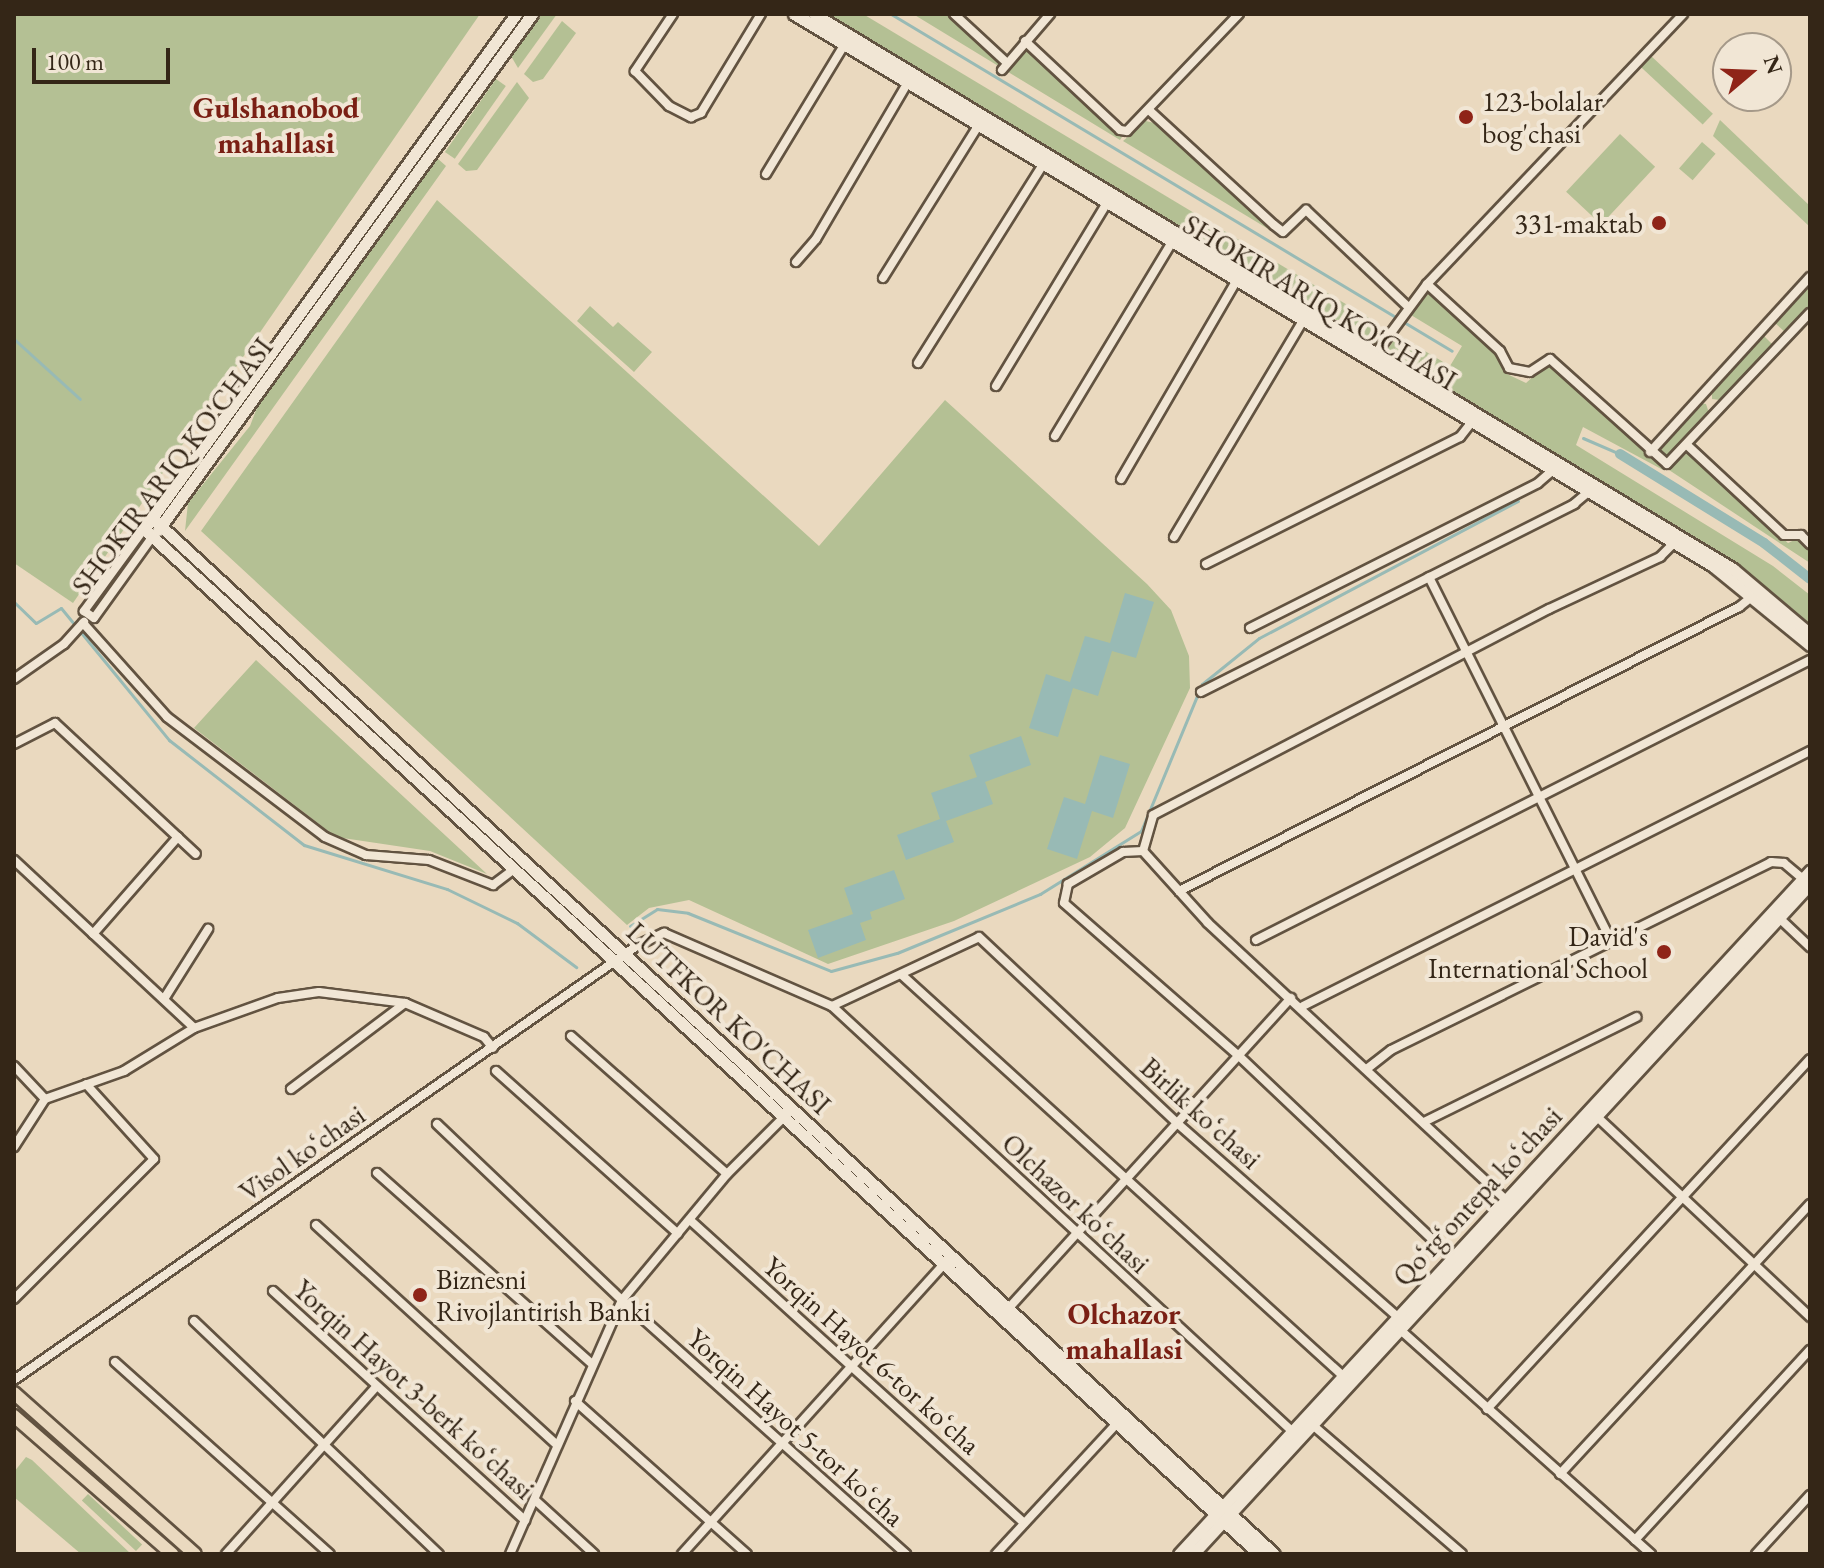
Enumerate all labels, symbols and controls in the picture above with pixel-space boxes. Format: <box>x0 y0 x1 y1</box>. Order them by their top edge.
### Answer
scale bar <box>36 32 174 82</box>
north arrow <box>1712 32 1792 112</box>
text: 100 m <box>46 46 104 77</box>
text: N <box>1757 52 1790 78</box>
place label: 123-bolalar bog'chasi <box>1482 84 1603 150</box>
district label: Gulshanobod mahallasi <box>193 90 359 160</box>
marker: 123-bolalar bog'chasi <box>1457 108 1475 126</box>
place label: 331-maktab <box>1515 206 1643 240</box>
street label: SHOKIRARIQ KO'CHASI <box>1177 207 1463 397</box>
marker: 331-maktab <box>1650 214 1668 232</box>
street label: SHOKIRARIQ KO'CHASI <box>64 331 280 601</box>
street label: LUTFKOR KO'CHASI <box>620 915 838 1121</box>
place label: David's International School <box>1428 919 1648 985</box>
marker: David's International School <box>1655 943 1673 961</box>
street label: Birlik koʻchasi <box>1134 1050 1268 1176</box>
street label: Visol koʻchasi <box>233 1098 371 1208</box>
street label: Qoʻrgʻontepa koʻchasi <box>1385 1100 1569 1292</box>
street label: Olchazor koʻchasi <box>995 1126 1157 1280</box>
street label: Yorqin Hayot 6-tor koʻcha <box>757 1249 987 1461</box>
place label: Biznesni Rivojlantirish Banki <box>436 1262 651 1328</box>
street label: Yorqin Hayot 3-berk koʻchasi <box>287 1272 541 1506</box>
marker: Biznesni Rivojlantirish Banki <box>411 1286 429 1304</box>
district label: Olchazor mahallasi <box>1065 1296 1183 1366</box>
street label: Yorqin Hayot 5-tor koʻcha <box>681 1321 911 1533</box>

